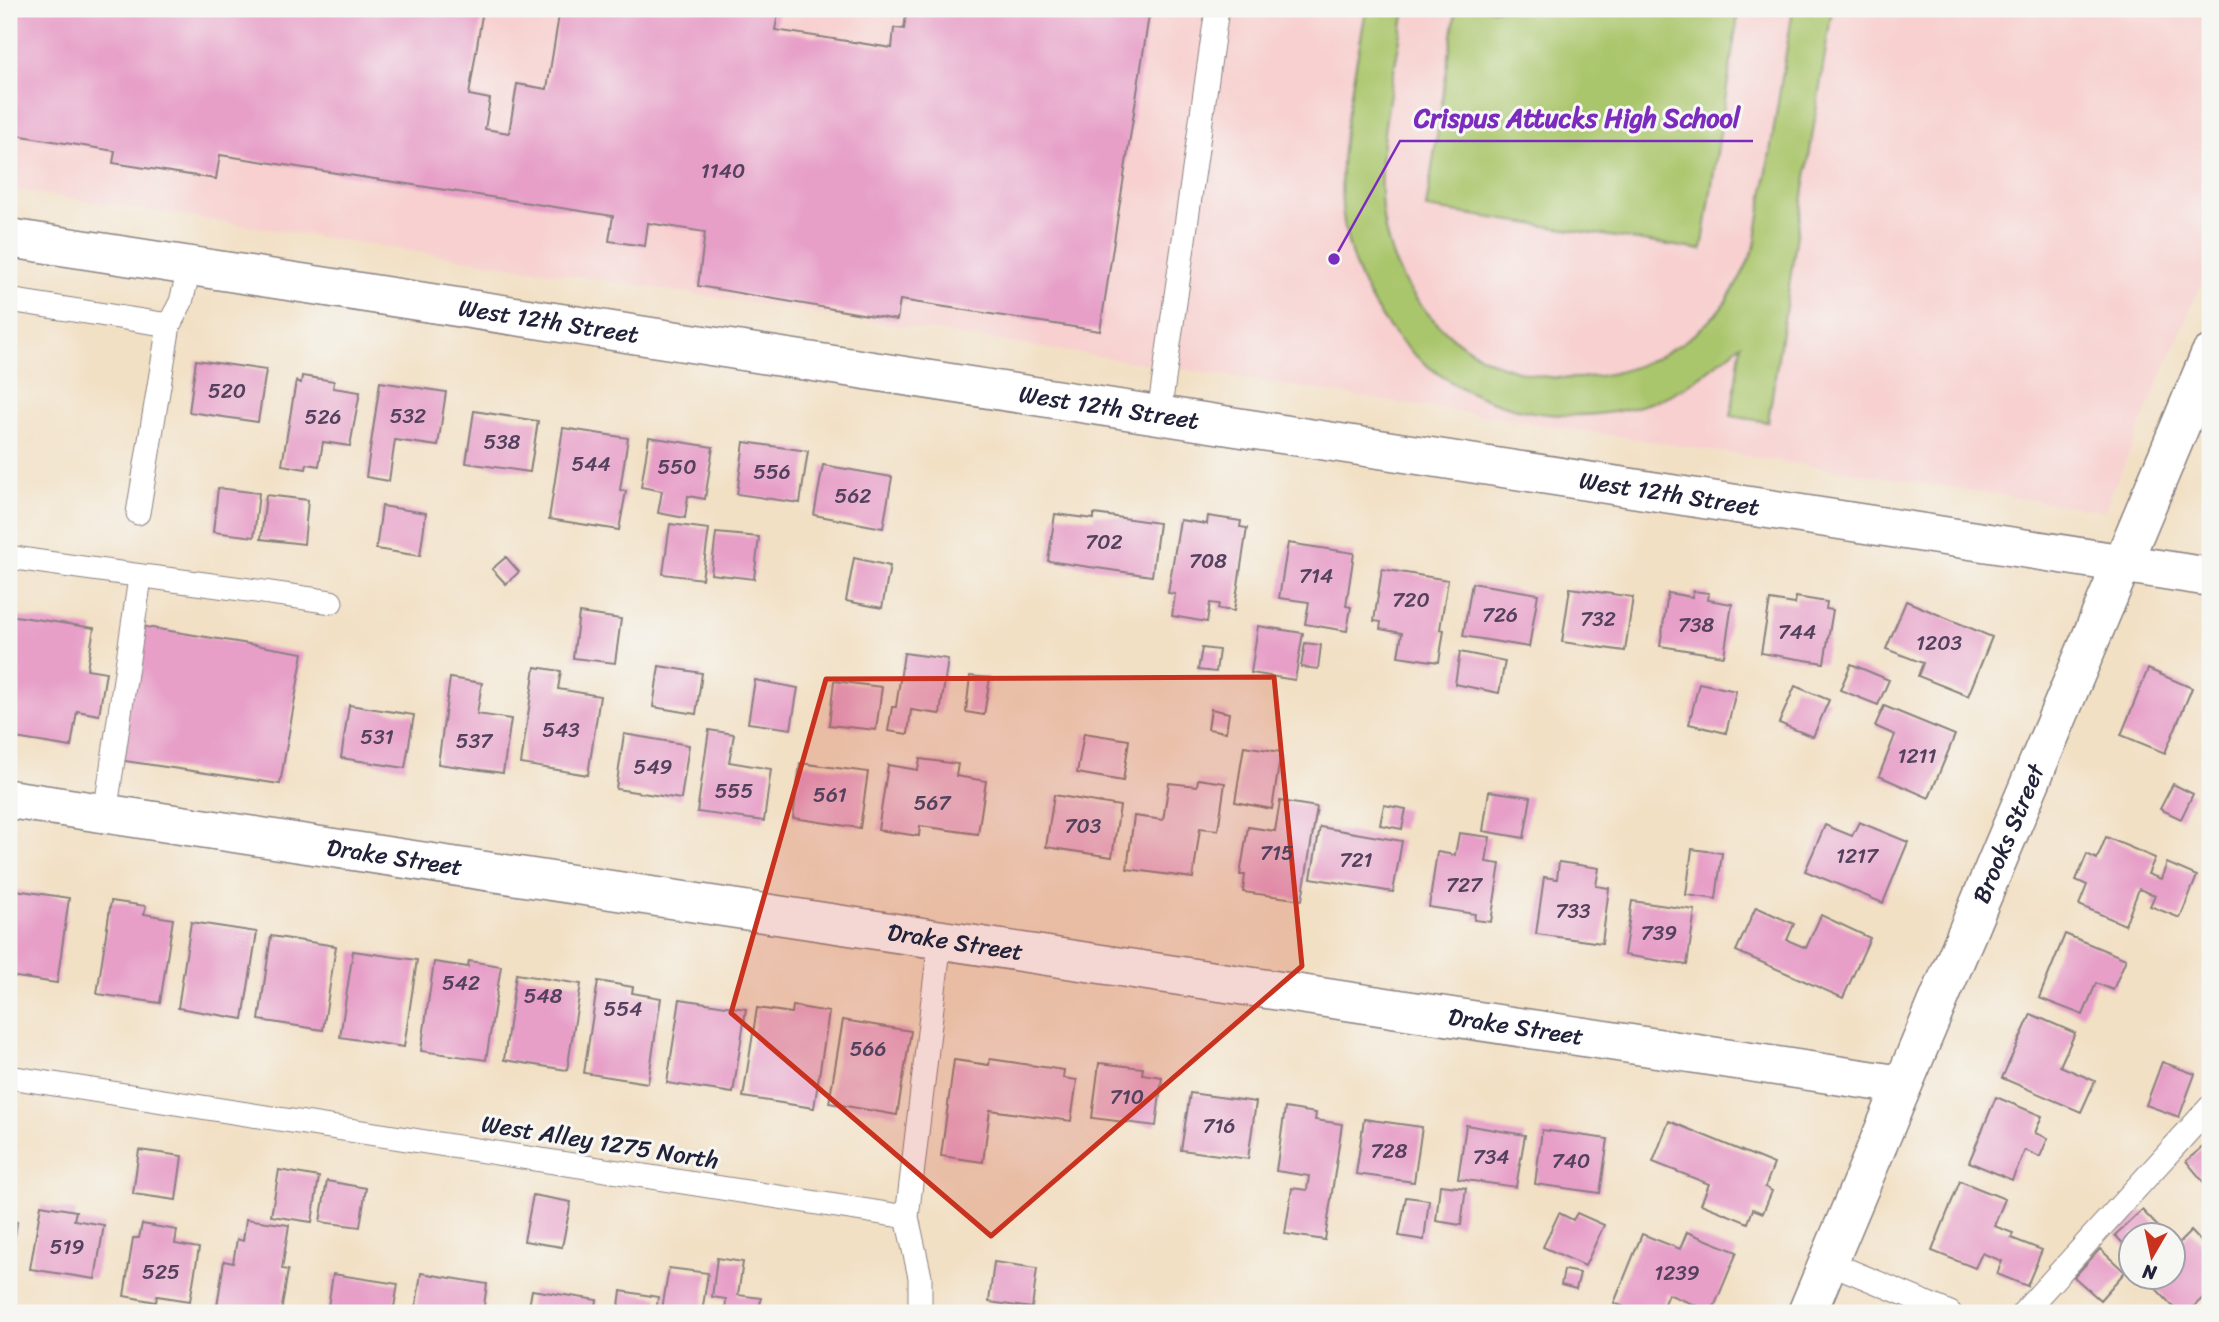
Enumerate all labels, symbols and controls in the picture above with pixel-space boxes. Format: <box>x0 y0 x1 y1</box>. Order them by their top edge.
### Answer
callout: Crispus Attucks High School <box>1400 94 1753 141</box>
text: Crispus Attucks High School <box>1413 95 1742 141</box>
house number: 1140 <box>701 152 745 190</box>
street label: West 12th Street <box>456 287 642 356</box>
house number: 520 <box>208 372 246 410</box>
street label: West 12th Street <box>1016 373 1202 442</box>
house number: 532 <box>390 397 426 435</box>
house number: 526 <box>305 398 341 436</box>
house number: 538 <box>483 423 521 461</box>
house number: 544 <box>571 445 611 483</box>
house number: 550 <box>658 448 696 486</box>
house number: 556 <box>753 453 791 491</box>
street label: West 12th Street <box>1576 459 1763 528</box>
house number: 562 <box>835 477 871 515</box>
house number: 702 <box>1085 523 1123 561</box>
house number: 708 <box>1189 542 1227 580</box>
house number: 714 <box>1299 557 1333 595</box>
house number: 720 <box>1392 581 1430 619</box>
house number: 726 <box>1482 596 1518 634</box>
house number: 732 <box>1580 600 1616 638</box>
house number: 738 <box>1678 606 1714 644</box>
house number: 744 <box>1778 613 1816 651</box>
house number: 1203 <box>1916 624 1962 662</box>
house number: 543 <box>542 711 580 749</box>
house number: 531 <box>360 718 394 756</box>
house number: 537 <box>456 722 494 760</box>
house number: 1211 <box>1897 737 1937 775</box>
house number: 549 <box>634 748 673 786</box>
street label: Brooks Street <box>1961 756 2057 910</box>
house number: 555 <box>715 772 753 810</box>
house number: 561 <box>813 776 847 814</box>
house number: 567 <box>914 784 952 822</box>
house number: 703 <box>1065 807 1102 845</box>
street label: Drake Street <box>324 826 465 888</box>
house number: 715 <box>1260 834 1294 872</box>
house number: 1217 <box>1836 837 1880 875</box>
house number: 721 <box>1339 841 1373 879</box>
house number: 727 <box>1446 866 1484 904</box>
house number: 733 <box>1555 892 1591 930</box>
street label: Drake Street <box>885 911 1026 973</box>
house number: 739 <box>1641 914 1677 952</box>
house number: 542 <box>442 964 480 1002</box>
house number: 548 <box>524 977 563 1015</box>
house number: 554 <box>604 990 642 1028</box>
street label: Drake Street <box>1445 996 1587 1058</box>
house number: 566 <box>850 1030 886 1068</box>
house number: 710 <box>1110 1078 1144 1116</box>
street label: West Alley 1275 North <box>478 1103 722 1181</box>
house number: 716 <box>1203 1107 1235 1145</box>
house number: 728 <box>1371 1132 1408 1170</box>
house number: 734 <box>1473 1138 1509 1176</box>
house number: 740 <box>1552 1142 1590 1180</box>
north arrow <box>2118 1220 2188 1290</box>
house number: 519 <box>50 1228 84 1266</box>
house number: 525 <box>142 1253 180 1291</box>
house number: 1239 <box>1654 1254 1700 1292</box>
text: N <box>2140 1255 2159 1290</box>

